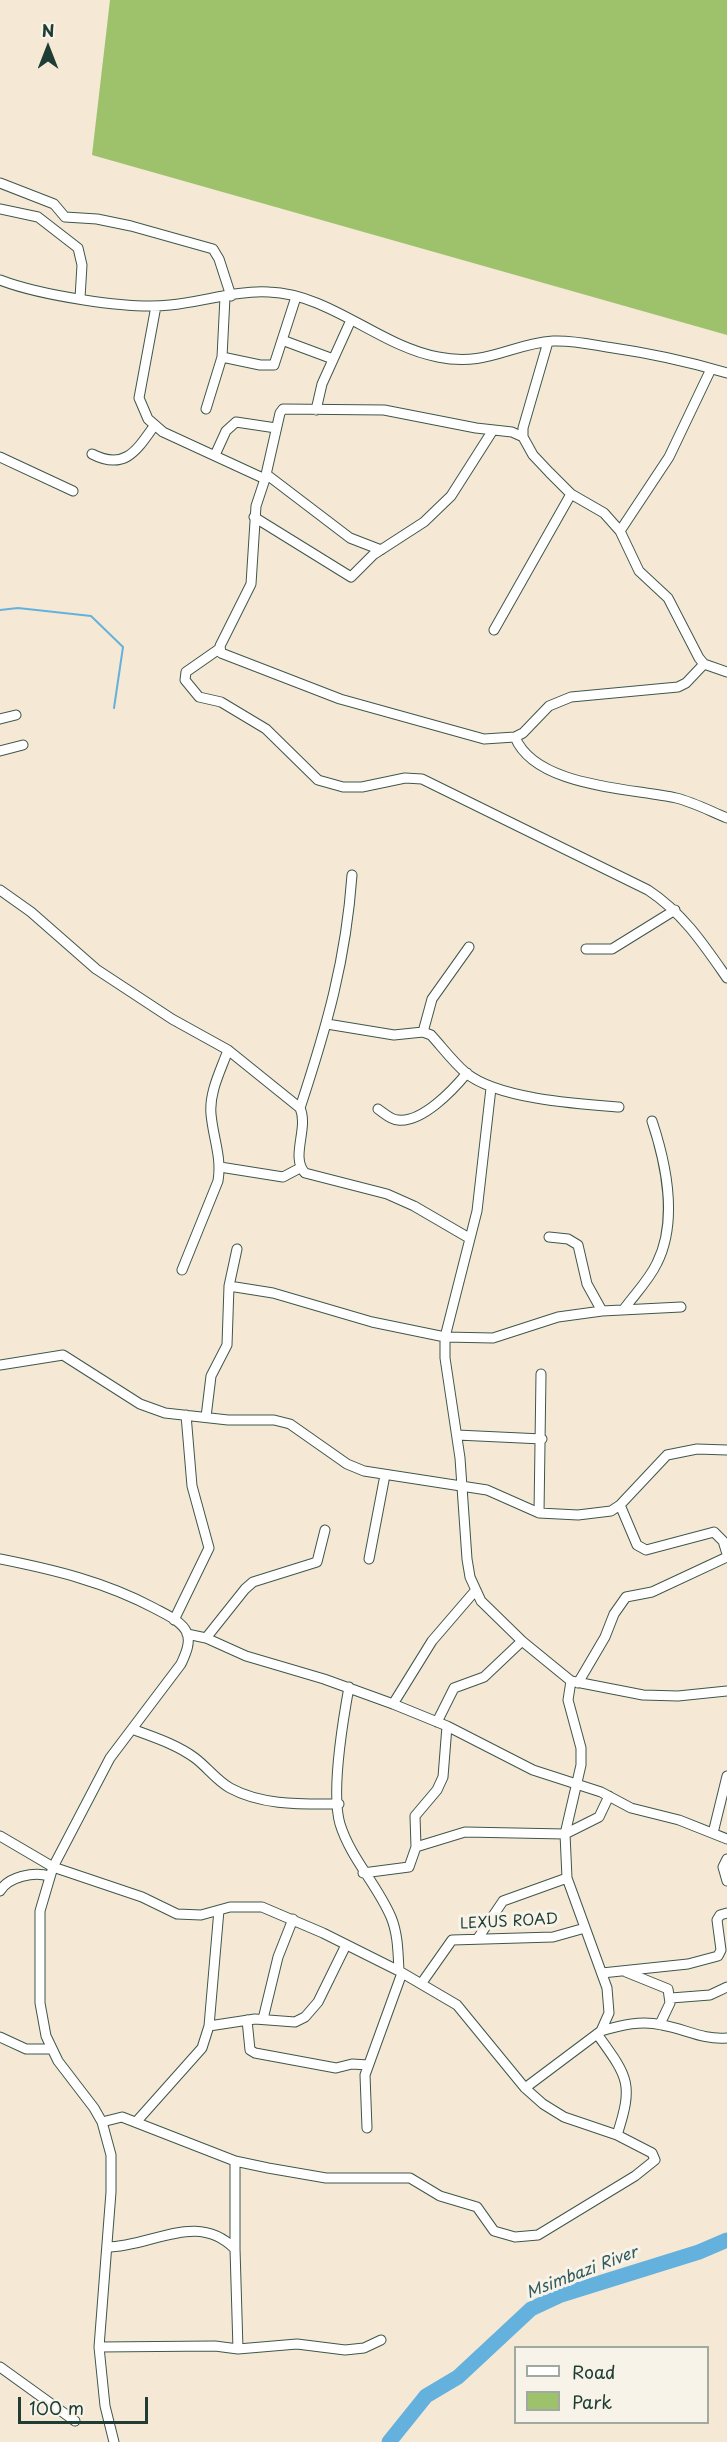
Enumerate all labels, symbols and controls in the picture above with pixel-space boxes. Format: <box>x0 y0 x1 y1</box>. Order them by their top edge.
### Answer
north arrow <box>18 18 78 78</box>
text: N <box>42 18 54 42</box>
street label: LEXUS ROAD <box>460 1910 558 1934</box>
water label: Msimbazi River <box>524 2243 640 2303</box>
legend <box>514 2346 709 2424</box>
text: Road <box>572 2358 616 2385</box>
scale bar <box>21 2385 152 2423</box>
text: Park <box>572 2388 612 2415</box>
text: 100 m <box>29 2394 84 2421</box>

